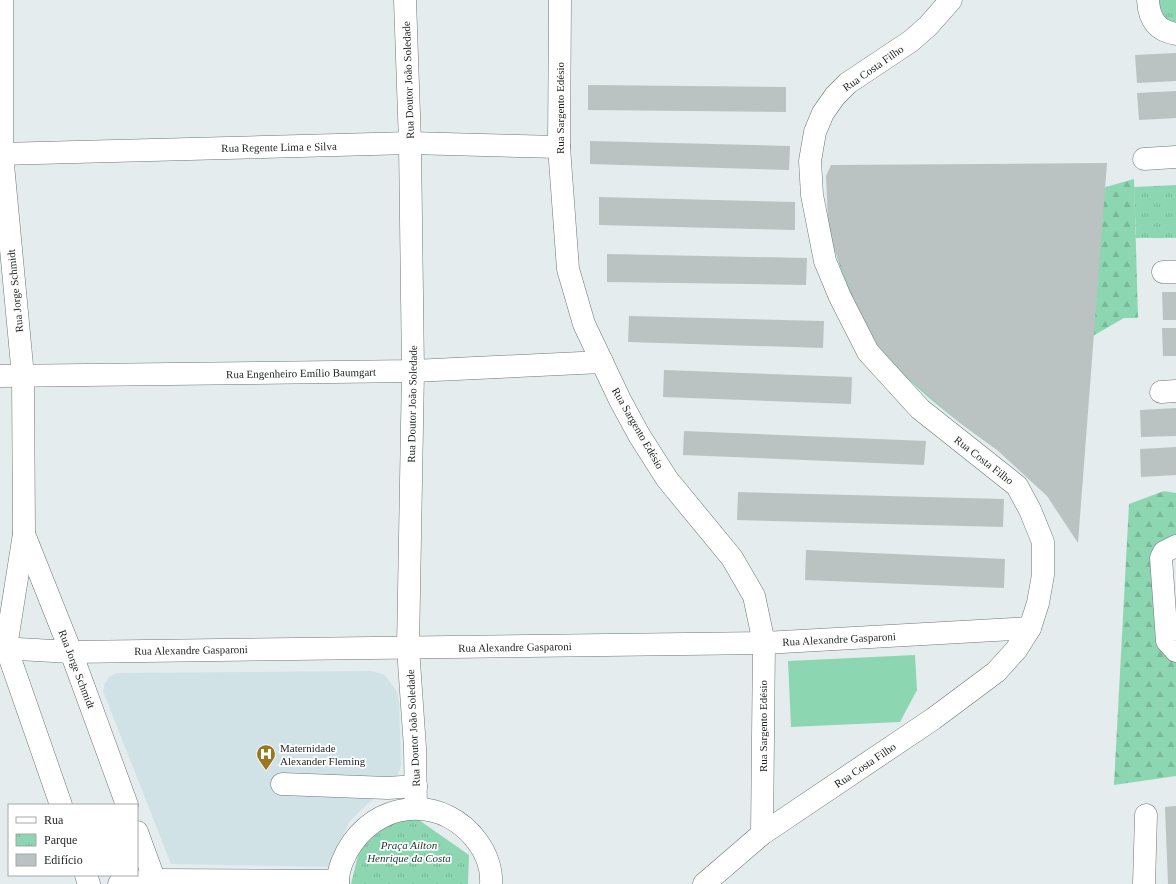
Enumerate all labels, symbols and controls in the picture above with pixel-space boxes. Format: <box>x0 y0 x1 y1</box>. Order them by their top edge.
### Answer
street label: Rua Doutor João Soledade <box>400 21 416 139</box>
street label: Rua Costa Filho <box>840 42 906 93</box>
street label: Rua Sargento Edésio <box>554 61 566 154</box>
street label: Rua Regente Lima e Silva <box>221 140 337 154</box>
street label: Rua Jorge Schmidt <box>5 249 25 333</box>
street label: Rua Doutor João Soledade <box>405 345 419 463</box>
street label: Rua Engenheiro Emílio Baumgart <box>226 366 376 380</box>
street label: Rua Sargento Edésio <box>610 385 666 471</box>
street label: Rua Costa Filho <box>952 433 1016 487</box>
street label: Rua Jorge Schmidt <box>56 628 98 710</box>
street label: Rua Alexandre Gasparoni <box>782 630 896 648</box>
street label: Rua Alexandre Gasparoni <box>458 640 572 654</box>
street label: Rua Alexandre Gasparoni <box>134 643 248 657</box>
street label: Rua Doutor João Soledade <box>404 669 422 787</box>
street label: Rua Sargento Edésio <box>757 679 769 772</box>
street label: Rua Costa Filho <box>832 740 898 790</box>
place label: Maternidade Alexander Fleming <box>280 742 366 767</box>
hospital icon: Maternidade Alexander Fleming <box>255 743 277 771</box>
legend <box>8 804 138 876</box>
text: Rua <box>44 813 64 827</box>
text: Parque <box>44 833 77 847</box>
park label: Praça Ailton Henrique da Costa <box>366 839 451 864</box>
text: Edifício <box>44 853 83 867</box>

